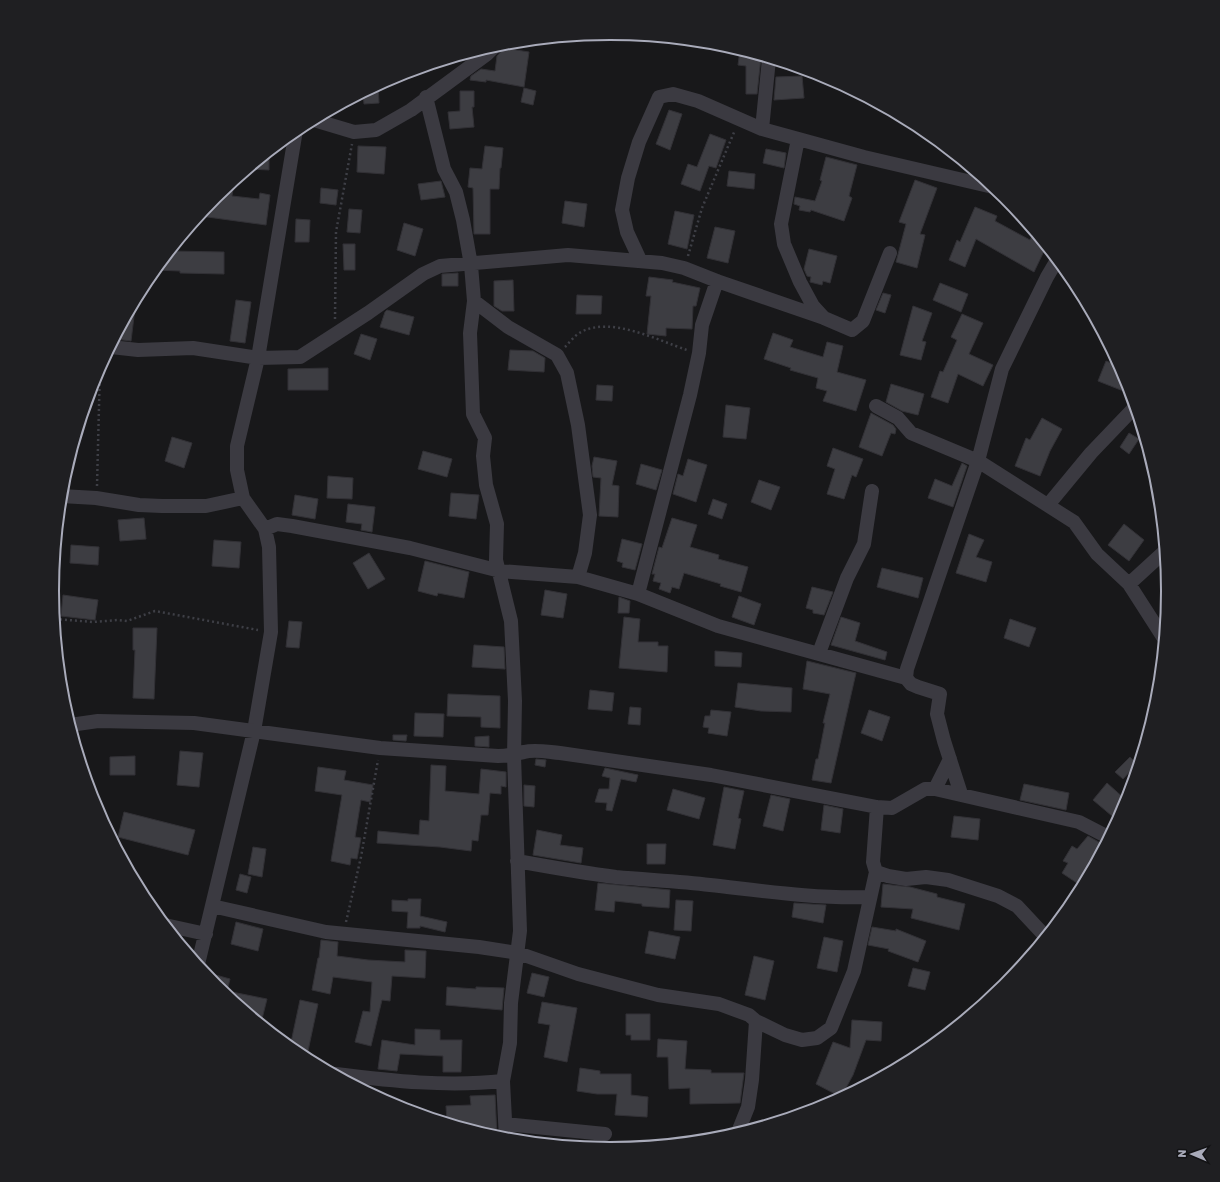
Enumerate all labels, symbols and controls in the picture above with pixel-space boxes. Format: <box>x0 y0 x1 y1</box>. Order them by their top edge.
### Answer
north arrow <box>1172 1134 1212 1174</box>
text: N <box>1176 1149 1189 1158</box>

